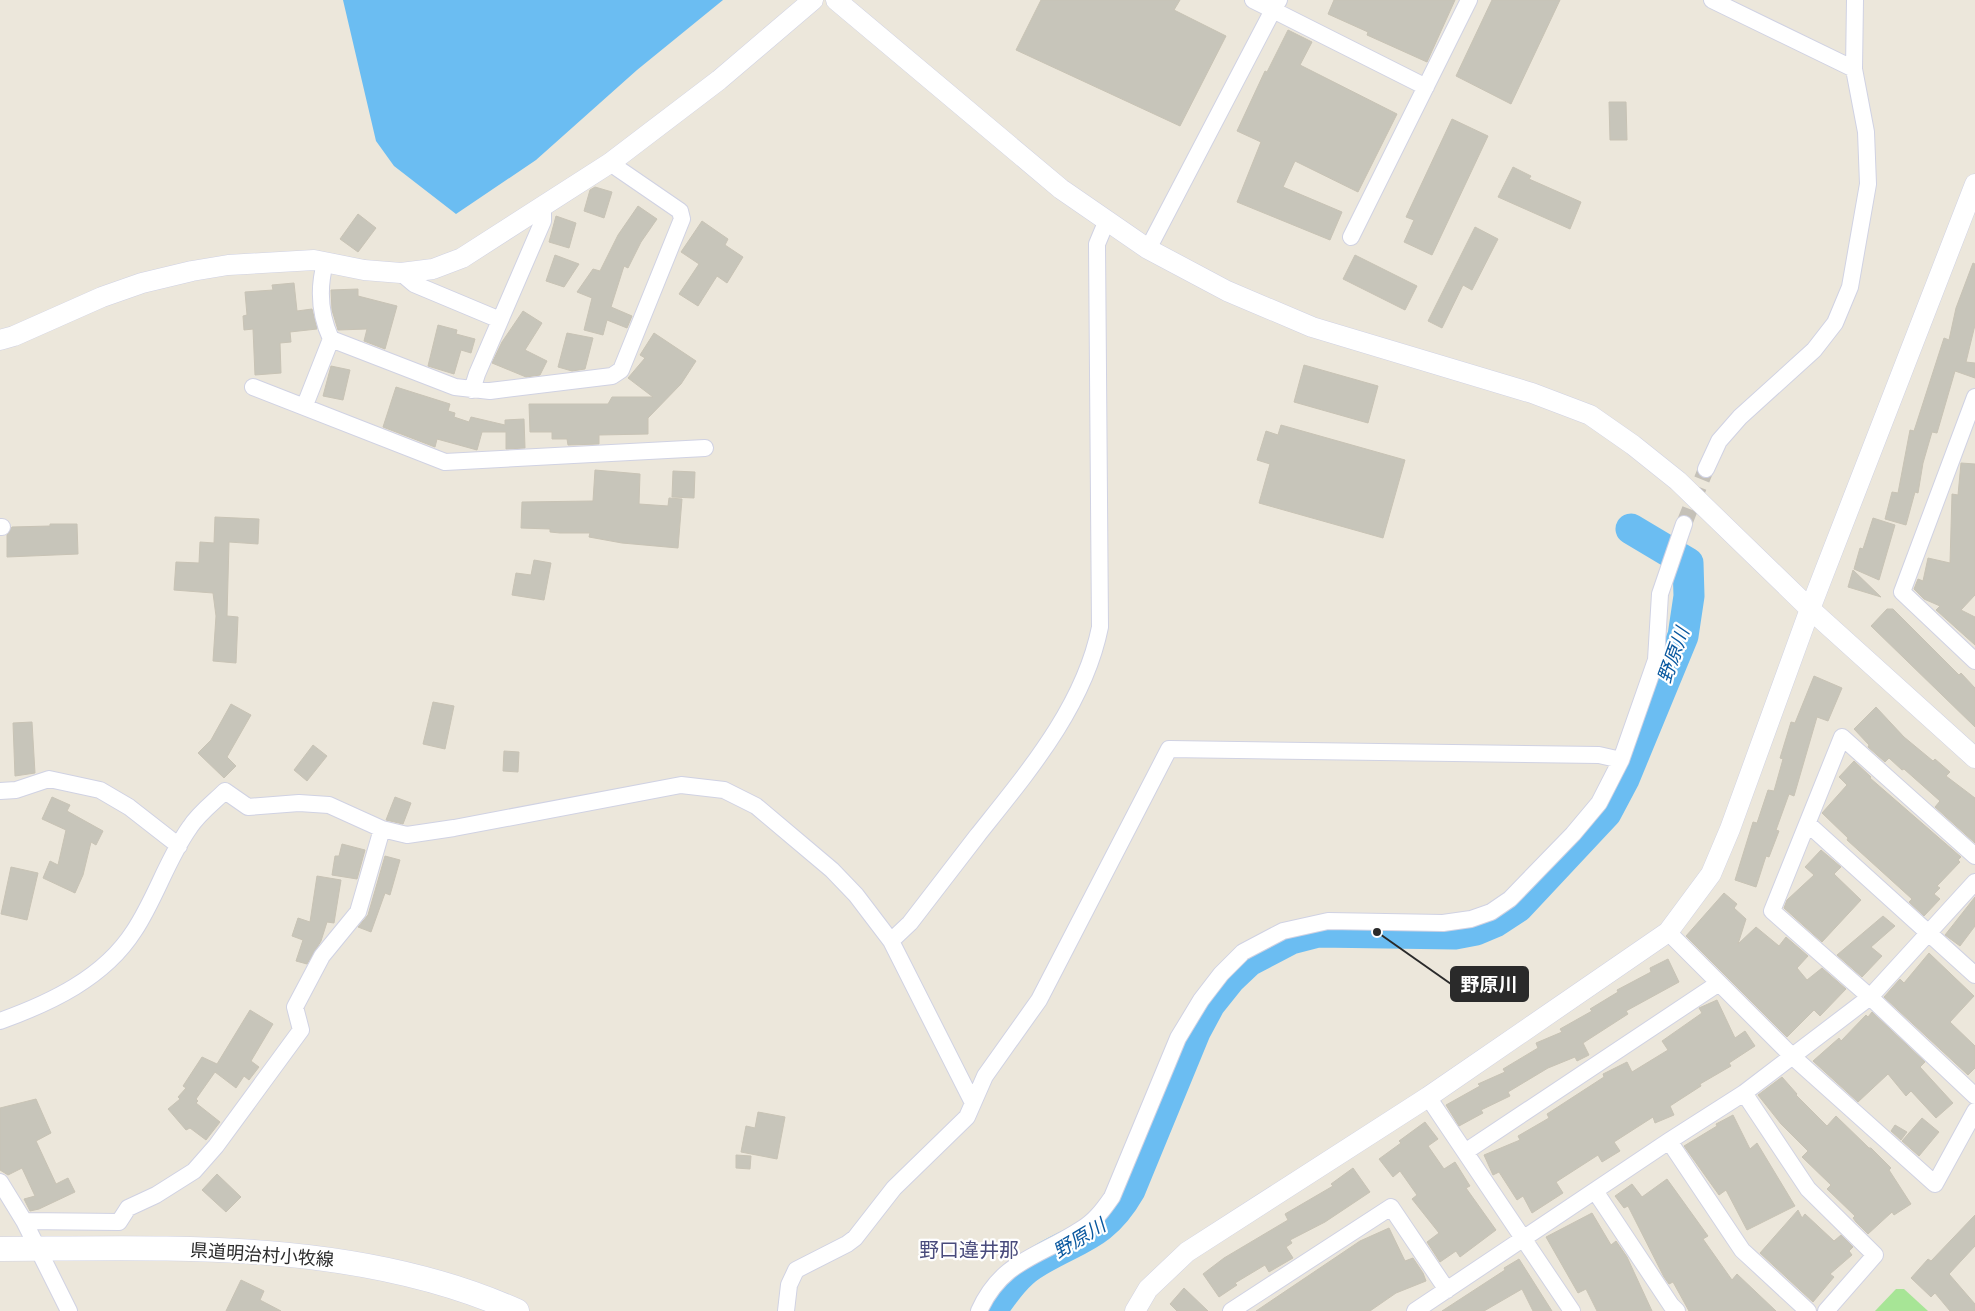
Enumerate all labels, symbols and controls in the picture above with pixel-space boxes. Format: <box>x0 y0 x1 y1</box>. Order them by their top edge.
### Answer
water label: 野原川 <box>1652 622 1694 686</box>
callout: 野原川 <box>1451 967 1528 1001</box>
text: 野原川 <box>1460 972 1518 995</box>
water label: 野原川 <box>1048 1212 1111 1262</box>
district label: 野口違井那 <box>919 1237 1019 1261</box>
street label: 県道明治村小牧線 <box>189 1238 335 1270</box>

